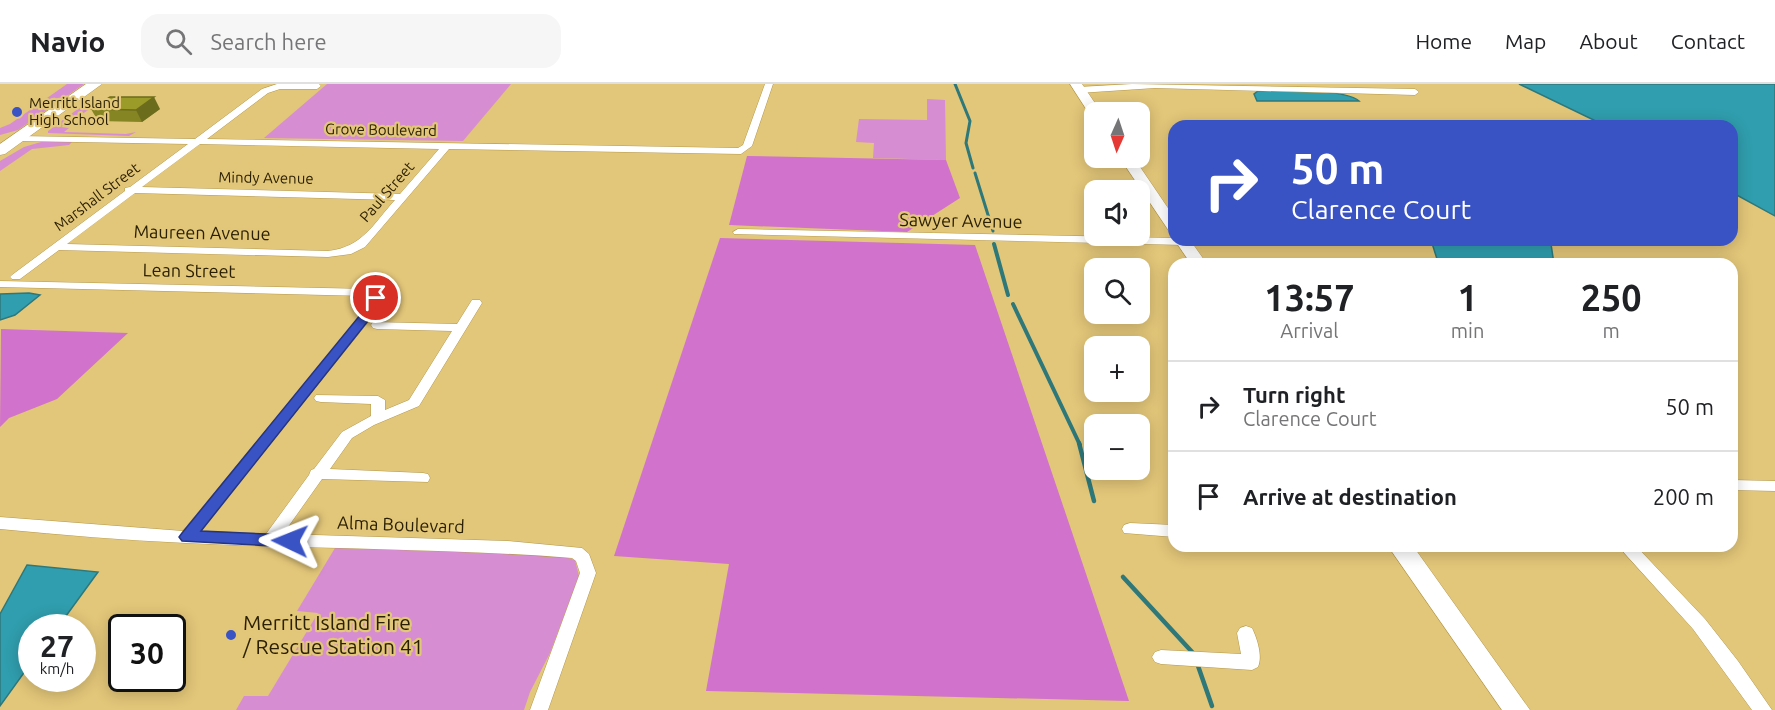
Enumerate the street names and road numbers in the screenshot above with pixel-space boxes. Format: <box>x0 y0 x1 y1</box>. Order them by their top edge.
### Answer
street label: Grove Boulevard <box>325 120 437 139</box>
street label: Paul Street <box>356 158 417 225</box>
street label: Marshall Street <box>51 159 143 234</box>
street label: Mindy Avenue <box>218 168 314 187</box>
street label: Sawyer Avenue <box>899 209 1023 231</box>
street label: Maureen Avenue <box>133 221 271 243</box>
street label: Lean Street <box>142 259 236 281</box>
street label: Alma Boulevard <box>337 512 465 536</box>

